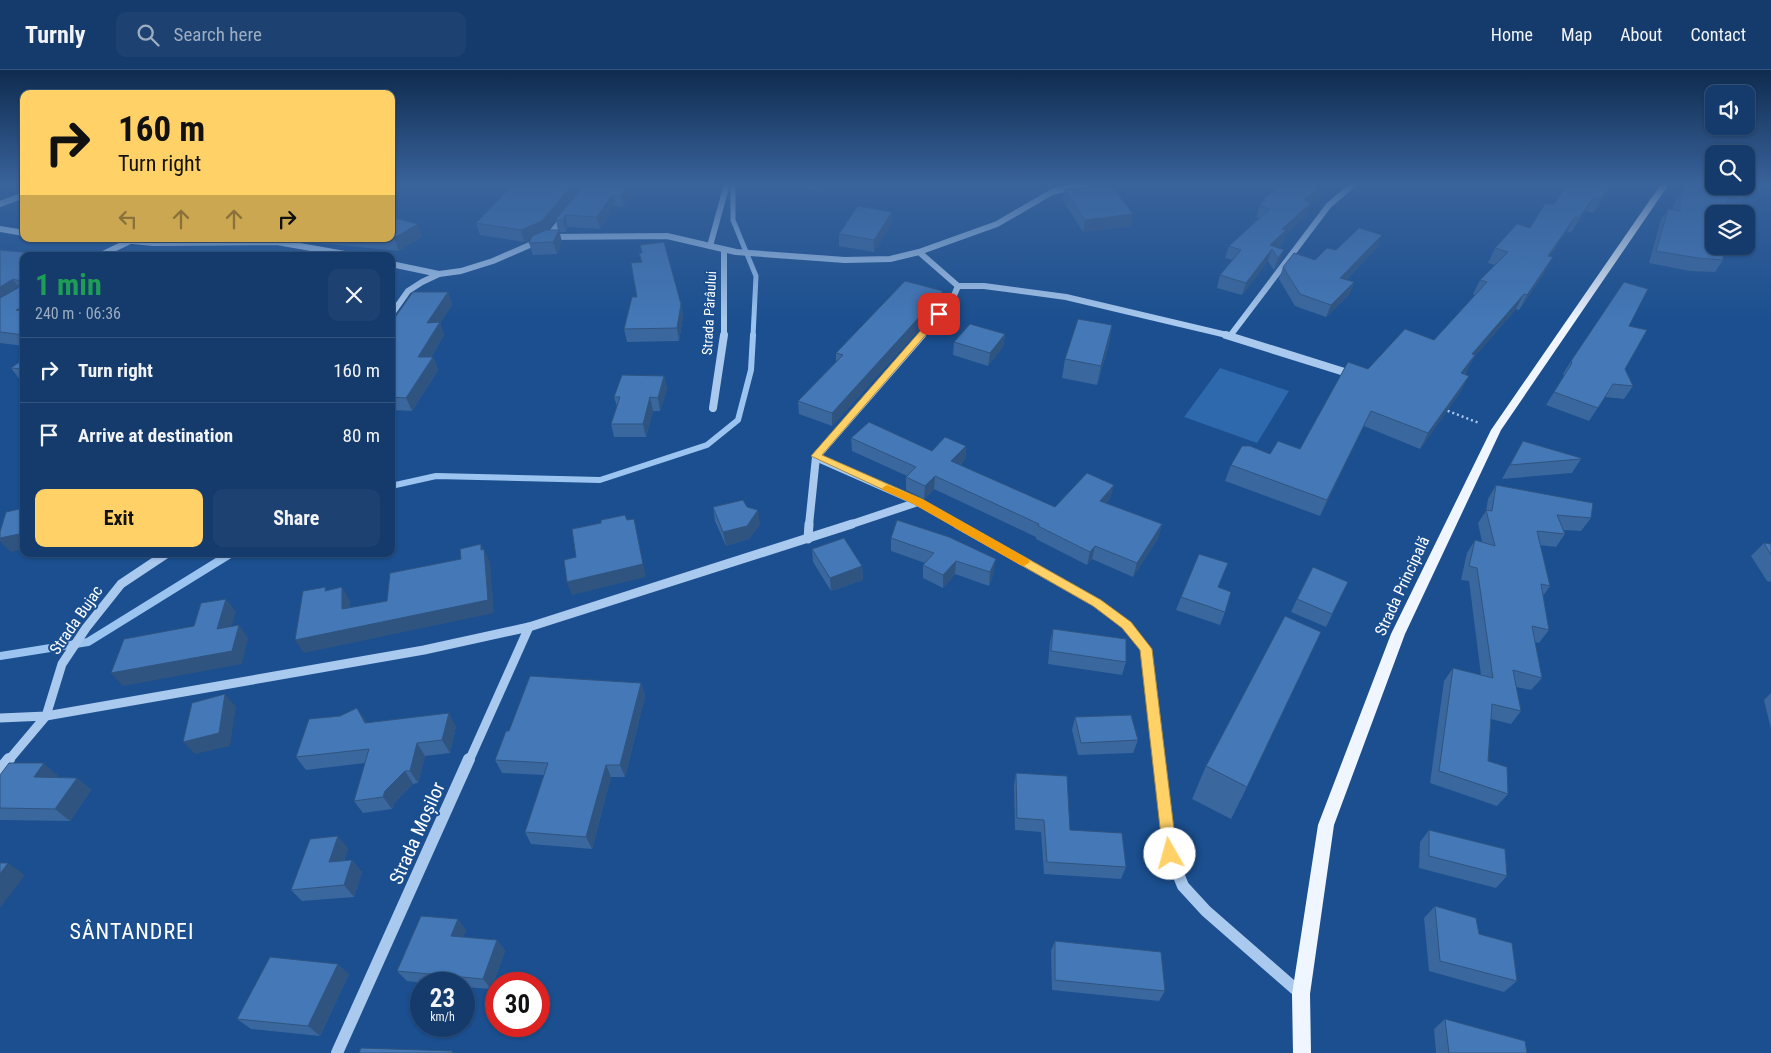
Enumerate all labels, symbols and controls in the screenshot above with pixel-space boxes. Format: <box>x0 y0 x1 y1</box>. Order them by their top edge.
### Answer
search box <box>116 12 466 57</box>
text: Turnly <box>25 21 86 49</box>
icon: search <box>134 21 162 49</box>
text: Search here <box>174 23 262 46</box>
text: Home <box>1491 24 1533 45</box>
text: Map <box>1561 24 1592 45</box>
text: About <box>1620 24 1662 45</box>
text: Contact <box>1690 24 1746 45</box>
map controls <box>1705 85 1755 255</box>
button: sound <box>1705 85 1755 135</box>
text: 160 m <box>118 109 205 150</box>
icon: right <box>35 110 100 175</box>
button: search <box>1705 145 1755 195</box>
text: Turn right <box>118 151 201 176</box>
icon: left <box>114 205 142 233</box>
icon: ahead <box>167 205 195 233</box>
icon: ahead <box>220 205 248 233</box>
icon: right <box>273 205 301 233</box>
button: layers <box>1705 205 1755 255</box>
text: 1 min <box>35 267 102 302</box>
button: close <box>328 269 380 321</box>
street label: Strada Pârâului <box>699 271 719 355</box>
pin <box>918 293 960 335</box>
icon: arrive <box>925 300 953 328</box>
text: 240 m · 06:36 <box>35 304 121 323</box>
icon: right <box>35 356 63 384</box>
text: Turn right <box>78 359 153 382</box>
text: 160 m <box>333 359 380 382</box>
icon: arrive <box>35 421 63 449</box>
text: Arrive at destination <box>78 424 233 447</box>
text: 80 m <box>343 424 380 447</box>
button: Exit <box>35 489 203 547</box>
button: Share <box>213 489 380 547</box>
street label: Strada Principală <box>1371 533 1433 639</box>
street label: Strada Bujac <box>45 582 107 658</box>
street label: Strada Moșilor <box>384 778 450 888</box>
position arrow <box>1143 827 1195 879</box>
district label: SÂNTANDREI <box>69 919 195 944</box>
speed limit sign: 30 <box>485 972 550 1037</box>
text: 23 <box>430 984 455 1013</box>
text: km/h <box>430 1010 455 1024</box>

